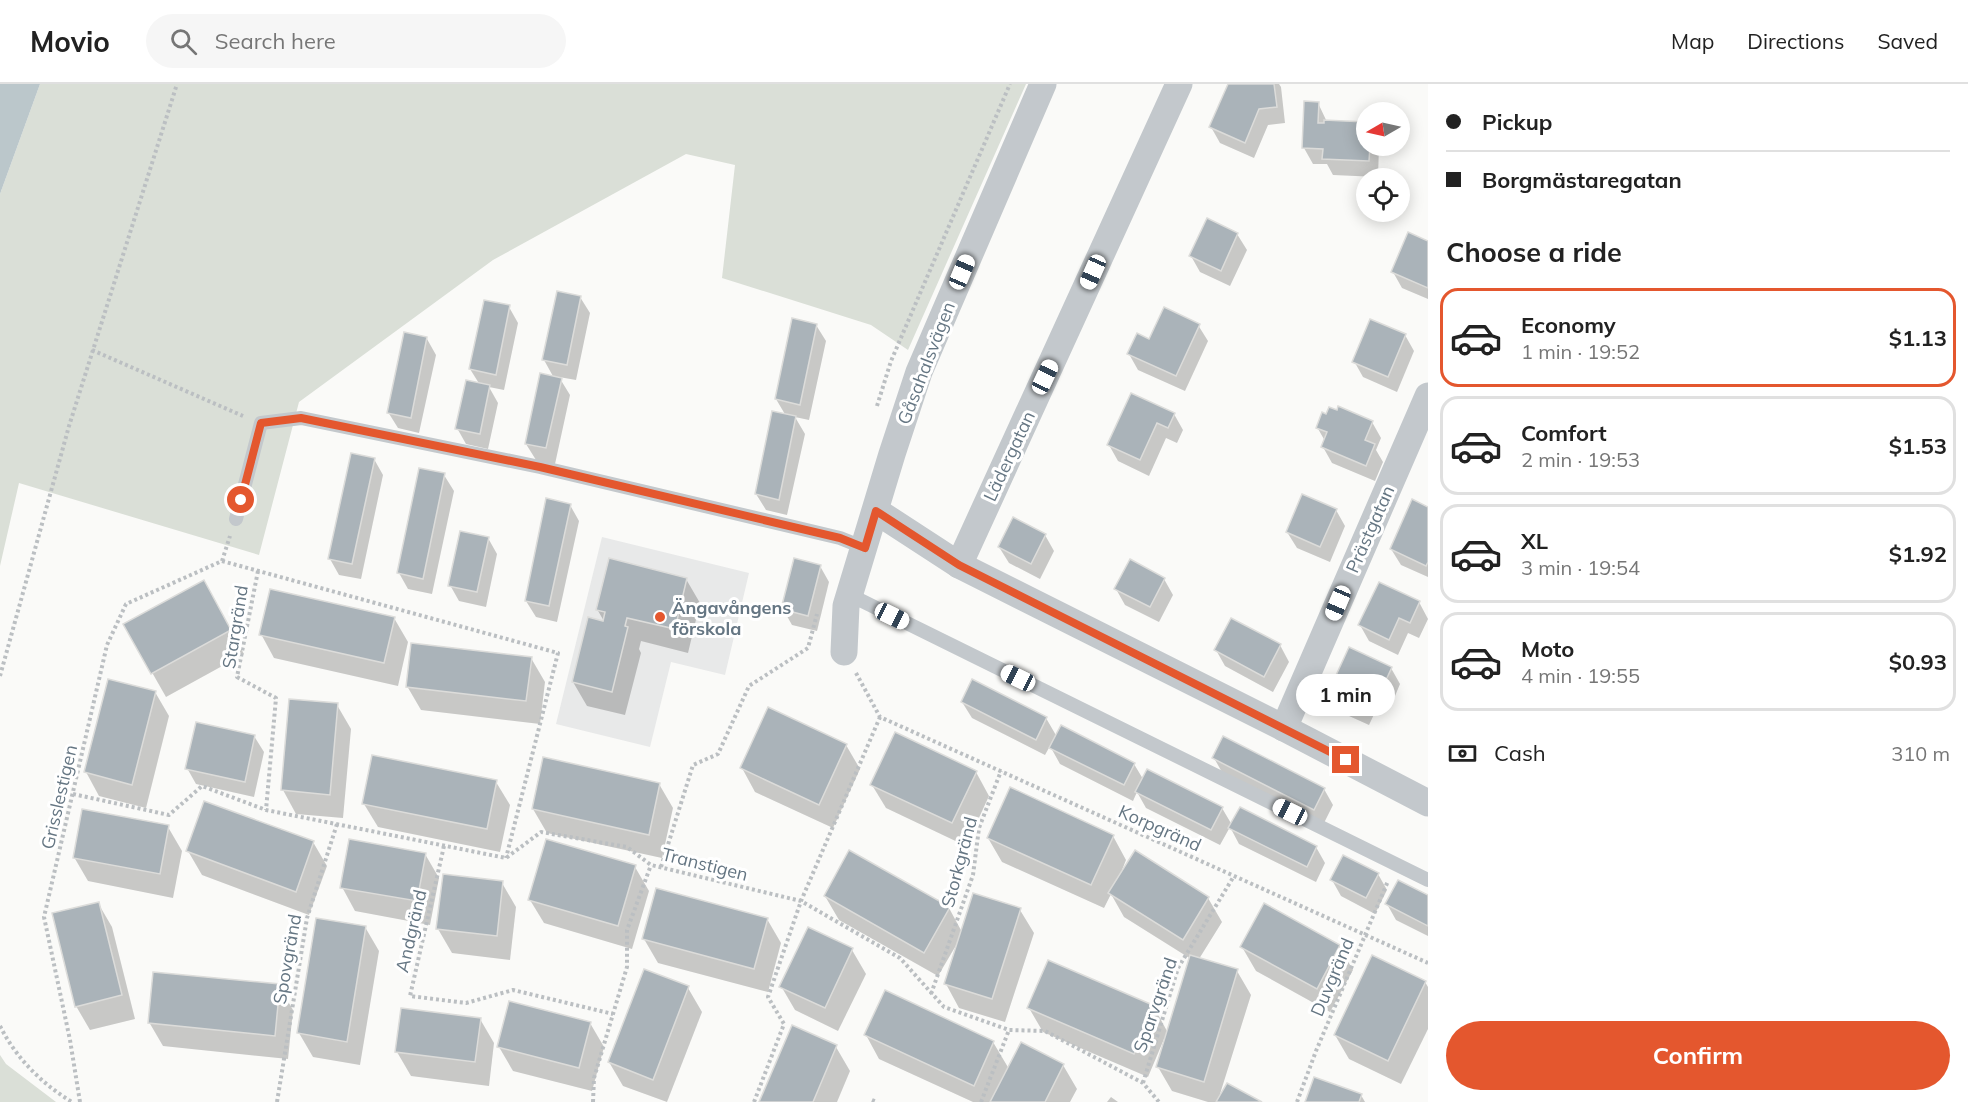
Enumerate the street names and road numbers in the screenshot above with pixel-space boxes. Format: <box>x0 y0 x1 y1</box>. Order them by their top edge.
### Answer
street label: Gåsahalsvägen <box>892 298 960 428</box>
street label: Lädergatan <box>978 407 1040 505</box>
street label: Prästgatan <box>1341 482 1399 576</box>
street label: Stargränd <box>217 584 253 670</box>
street label: Grisslestigen <box>36 743 82 851</box>
street label: Korpgränd <box>1115 800 1205 856</box>
street label: Storkgränd <box>936 814 982 910</box>
street label: Transtigen <box>660 842 750 886</box>
street label: Andgränd <box>390 887 432 975</box>
street label: Spovgränd <box>268 912 306 1006</box>
street label: Duvgränd <box>1305 934 1359 1020</box>
street label: Sparvgränd <box>1128 955 1182 1055</box>

